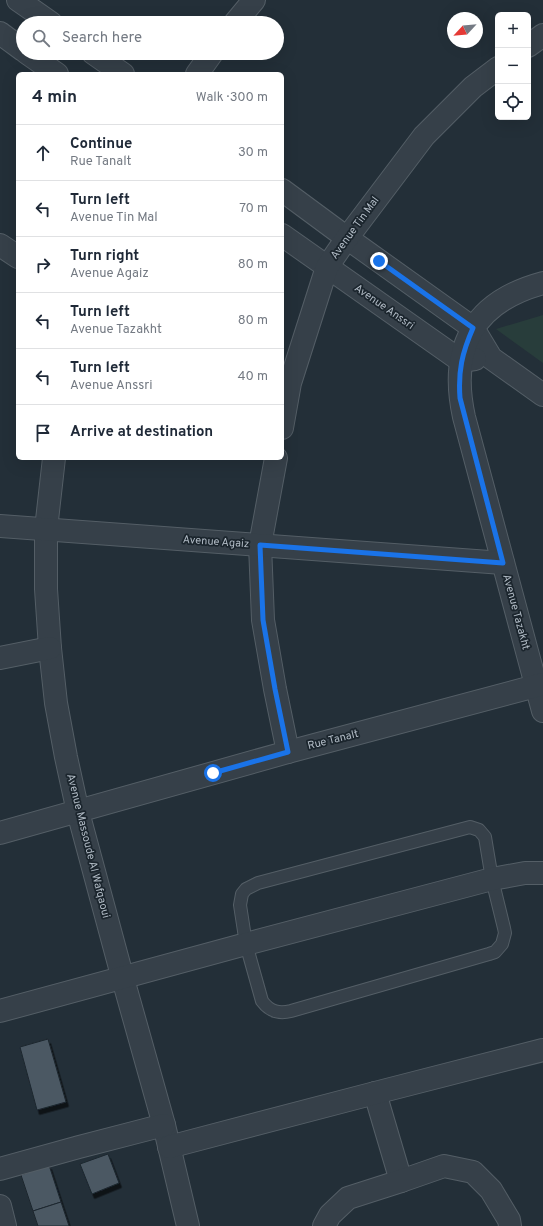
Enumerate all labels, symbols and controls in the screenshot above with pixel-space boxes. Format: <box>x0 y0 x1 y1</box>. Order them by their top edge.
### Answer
north arrow <box>447 12 483 48</box>
map controls <box>495 12 531 120</box>
button: + <box>495 12 531 48</box>
search box <box>16 16 284 60</box>
icon: search <box>30 27 52 49</box>
text: Search here <box>62 29 142 48</box>
button: − <box>495 48 531 84</box>
button: locate <box>495 84 531 120</box>
text: 4 min <box>32 87 77 109</box>
text: Walk · 300 m <box>196 90 268 106</box>
text: Continue <box>70 135 132 154</box>
icon: ahead <box>32 142 54 164</box>
text: 30 m <box>238 145 268 161</box>
text: Rue Tanalt <box>70 154 132 170</box>
text: Turn left <box>70 191 130 210</box>
street label: Avenue Tin Mal <box>328 194 382 262</box>
icon: left <box>32 198 54 220</box>
text: 70 m <box>239 201 268 217</box>
text: Avenue Tin Mal <box>70 210 158 226</box>
text: Turn right <box>70 247 139 266</box>
route end <box>370 252 388 270</box>
icon: right <box>32 254 54 276</box>
text: 80 m <box>238 257 268 273</box>
text: Avenue Agaiz <box>70 266 149 282</box>
street label: Avenue Anssri <box>351 281 417 333</box>
text: Turn left <box>70 303 130 322</box>
icon: left <box>32 310 54 332</box>
text: 80 m <box>238 313 268 329</box>
text: Avenue Tazakht <box>70 322 162 338</box>
text: Turn left <box>70 359 130 378</box>
icon: left <box>32 366 54 388</box>
text: 40 m <box>238 369 268 385</box>
text: Avenue Anssri <box>70 378 153 394</box>
icon: arrive <box>32 422 54 444</box>
text: Arrive at destination <box>70 423 213 442</box>
street label: Avenue Agaiz <box>182 533 250 551</box>
street label: Avenue Tazakht <box>499 573 533 651</box>
street label: Rue Tanalt <box>306 727 360 753</box>
route start <box>204 764 222 782</box>
street label: Avenue Massoude Al Wafqaoui <box>63 772 113 920</box>

